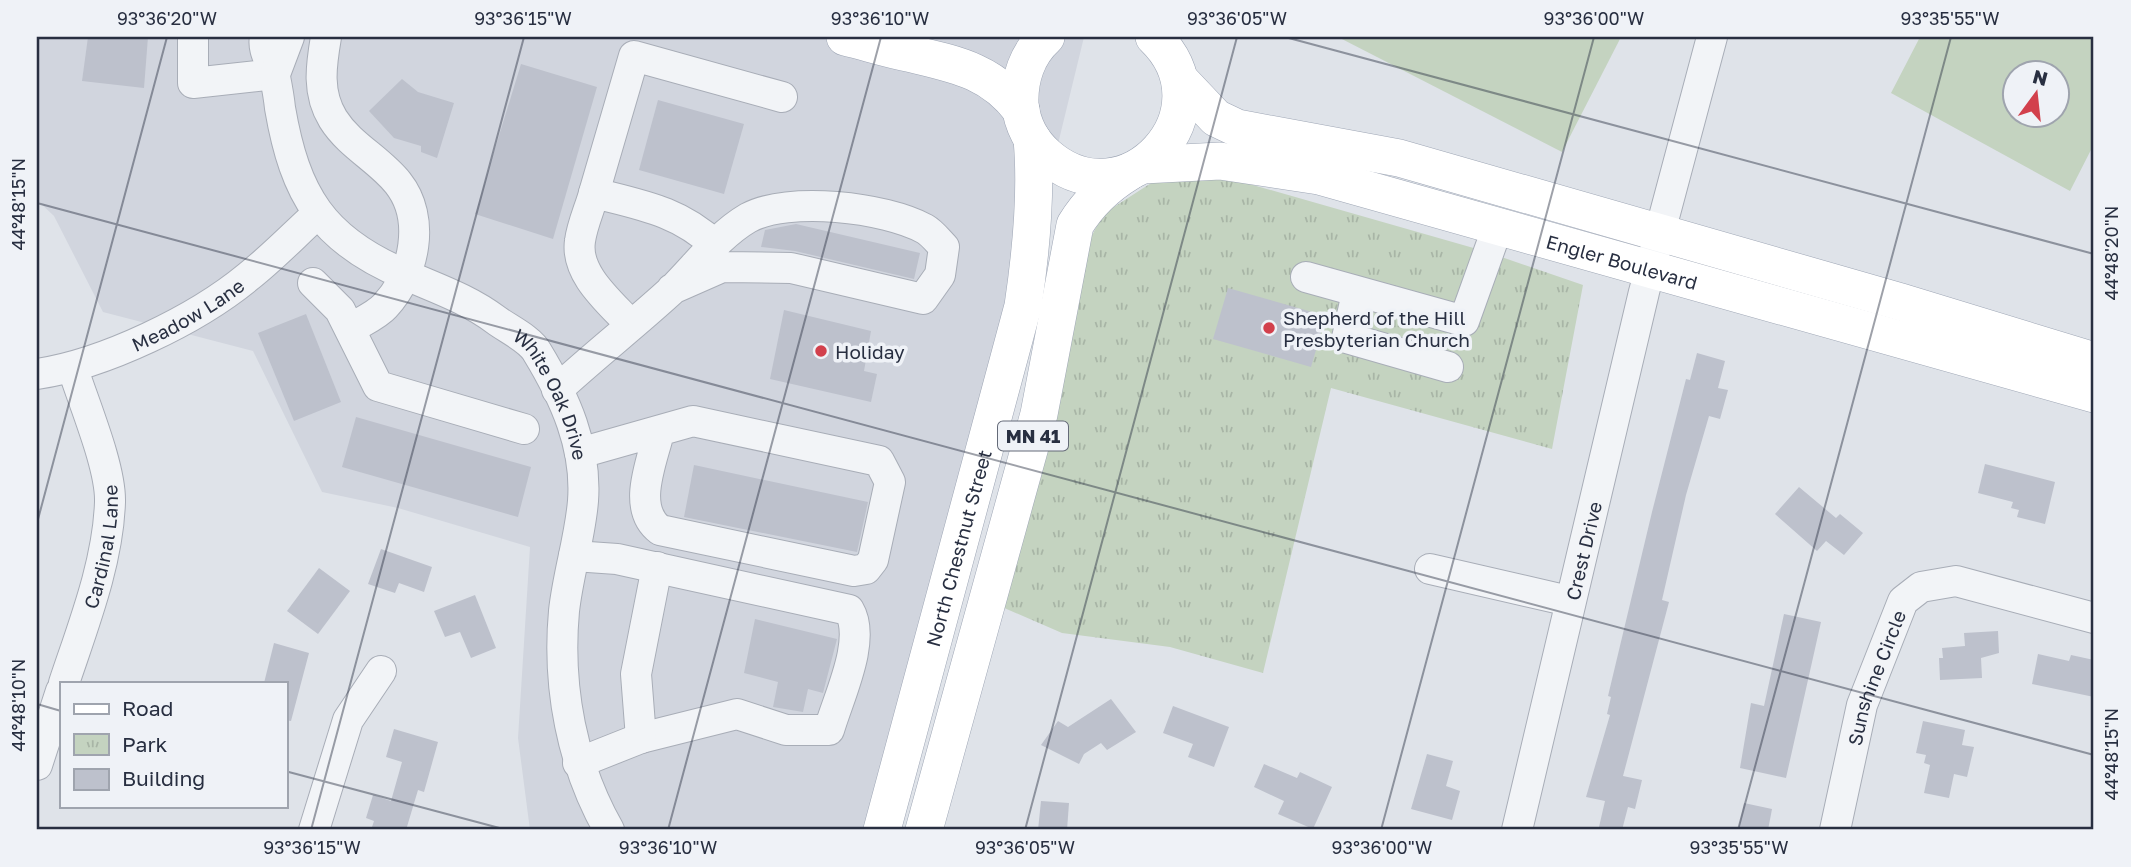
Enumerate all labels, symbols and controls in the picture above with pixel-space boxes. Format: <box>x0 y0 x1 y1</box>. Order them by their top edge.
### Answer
text: 93°36'20"W <box>117 7 217 29</box>
text: 93°36'15"W <box>474 7 572 29</box>
text: 93°36'10"W <box>831 7 929 29</box>
text: 93°36'05"W <box>1187 7 1287 29</box>
text: 93°36'00"W <box>1544 7 1644 29</box>
text: 93°35'55"W <box>1901 7 1999 29</box>
north arrow <box>2002 60 2072 130</box>
text: N <box>2031 64 2050 90</box>
text: 44°48'15"N <box>7 158 29 250</box>
text: 44°48'20"N <box>2100 206 2122 300</box>
street label: Engler Boulevard <box>1544 229 1700 293</box>
street label: Meadow Lane <box>128 273 248 355</box>
place label: Shepherd of the Hill Presbyterian Church <box>1283 306 1470 351</box>
marker: Shepherd of the Hill Presbyterian Church <box>1261 320 1277 336</box>
street label: White Oak Drive <box>509 323 593 462</box>
place label: Holiday <box>835 340 905 363</box>
marker: Holiday <box>813 343 829 359</box>
road number: MN 41 <box>998 422 1068 450</box>
street label: North Chestnut Street <box>920 447 995 649</box>
street label: Cardinal Lane <box>78 484 122 611</box>
street label: Crest Drive <box>1560 499 1606 602</box>
street label: Sunshine Circle <box>1842 607 1910 748</box>
text: 44°48'10"N <box>7 659 29 751</box>
legend <box>60 682 287 808</box>
text: Road <box>122 695 173 721</box>
text: 44°48'15"N <box>2100 708 2122 800</box>
text: Park <box>122 731 168 757</box>
text: Building <box>122 765 205 791</box>
text: 93°36'15"W <box>263 836 361 858</box>
text: 93°36'10"W <box>619 836 717 858</box>
text: 93°36'05"W <box>975 836 1075 858</box>
text: 93°36'00"W <box>1332 836 1432 858</box>
text: 93°35'55"W <box>1690 836 1788 858</box>

